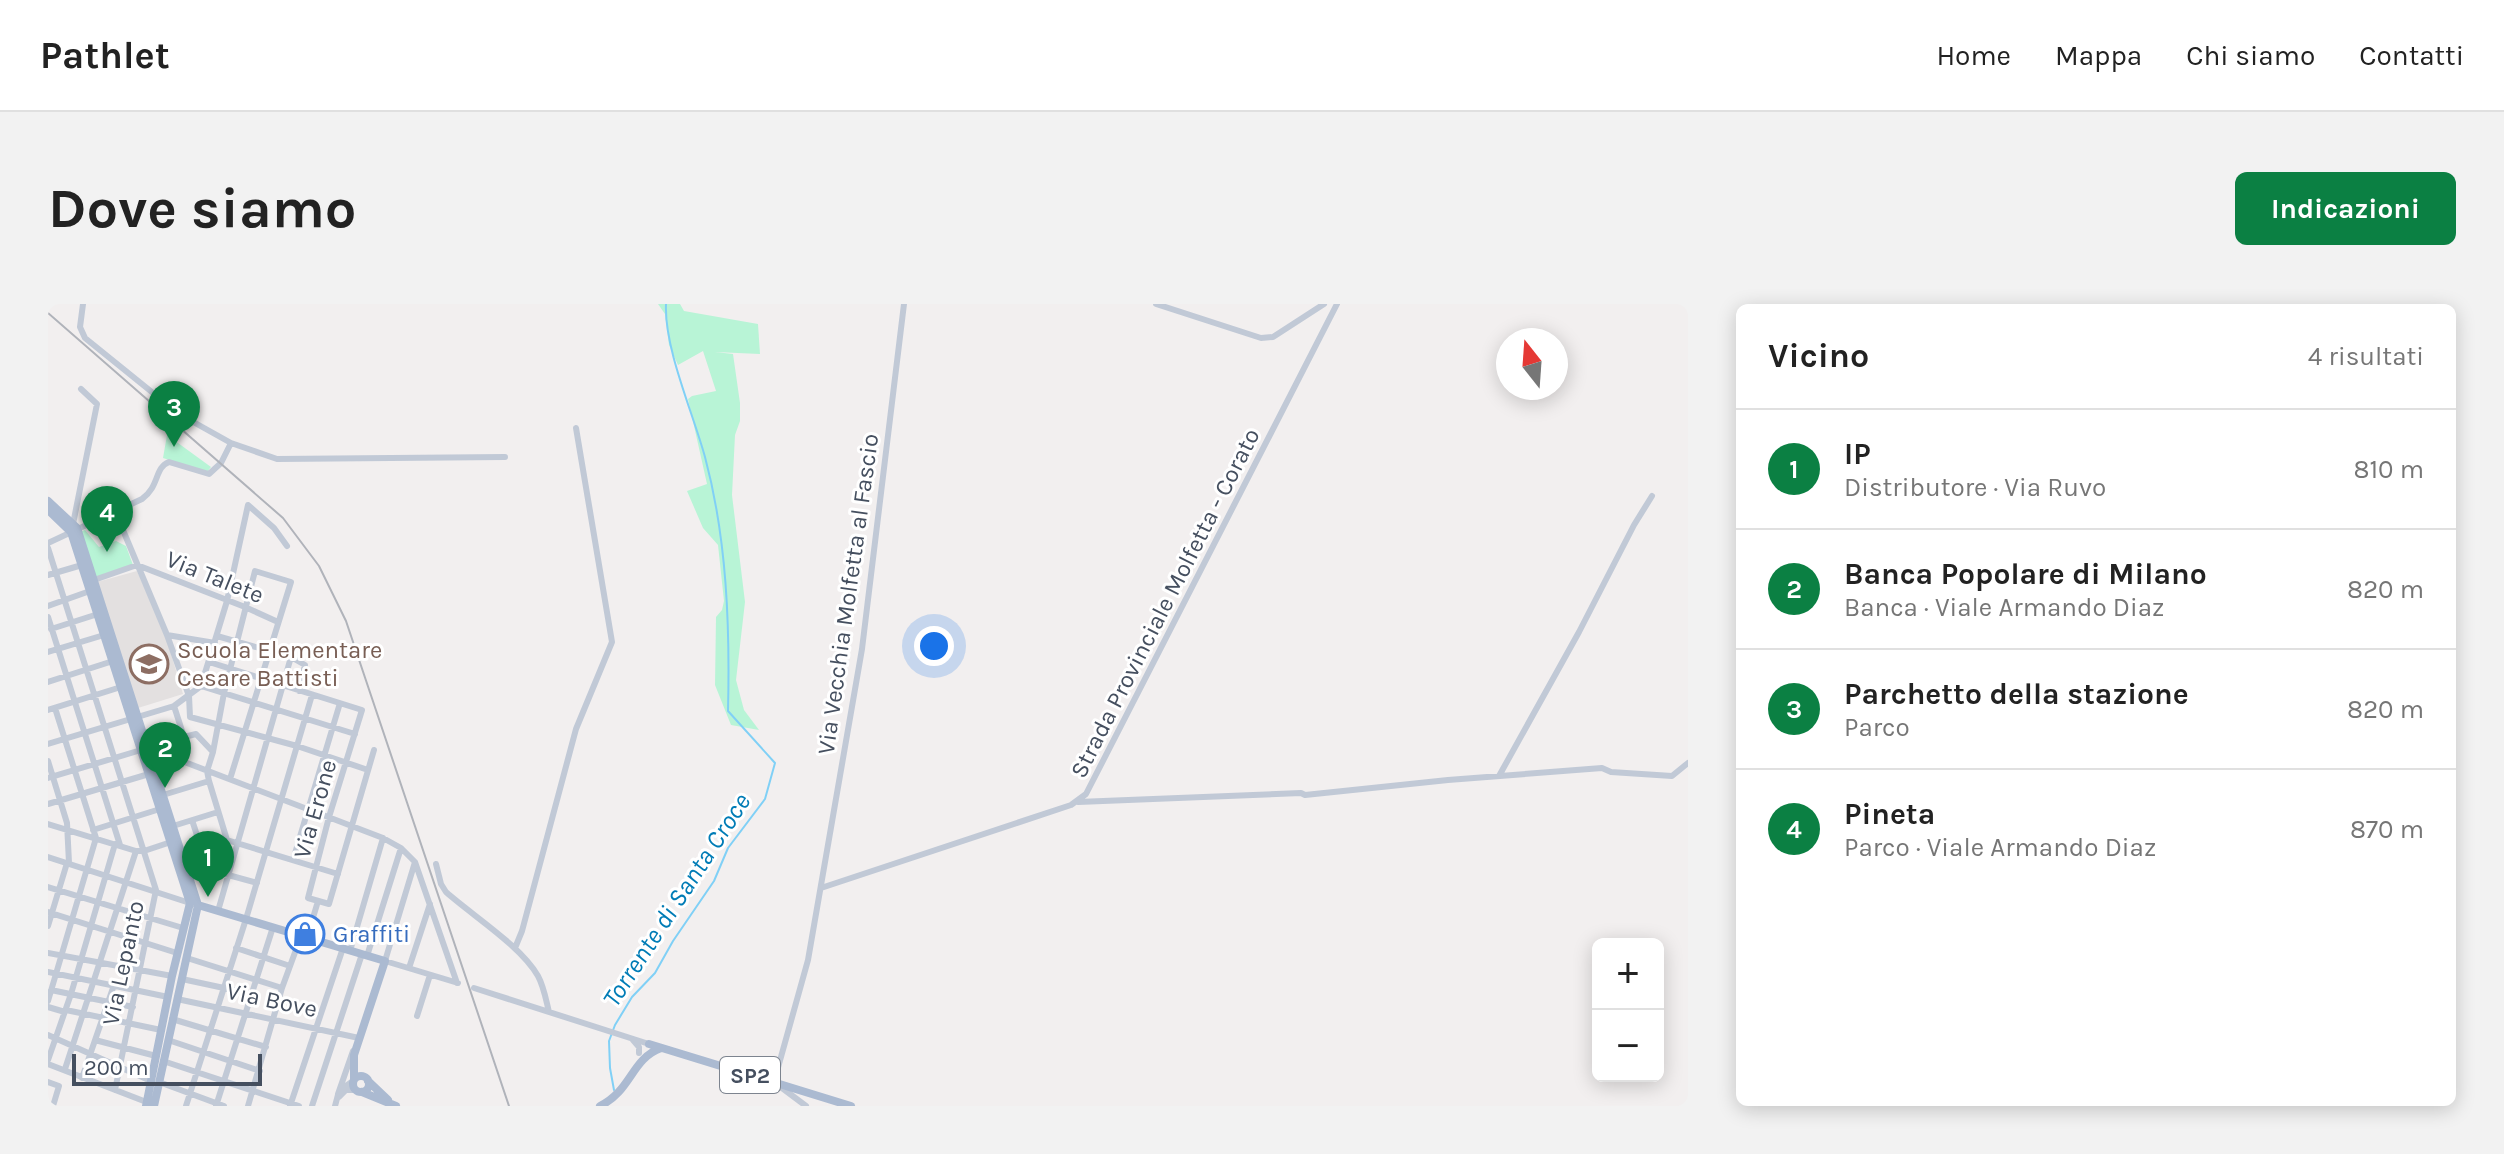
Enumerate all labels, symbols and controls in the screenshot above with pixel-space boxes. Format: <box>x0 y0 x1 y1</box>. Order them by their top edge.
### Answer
text: Pathlet <box>40 33 170 78</box>
text: Home <box>1936 39 2011 72</box>
text: Mappa <box>2055 39 2142 72</box>
text: Chi siamo <box>2186 39 2315 72</box>
text: Contatti <box>2359 39 2464 72</box>
button: Indicazioni <box>2235 172 2456 245</box>
text: Dove siamo <box>48 176 357 241</box>
north arrow <box>1496 328 1568 400</box>
text: Vicino <box>1768 336 1869 376</box>
text: 4 risultati <box>2308 341 2424 372</box>
pin: 3 <box>148 381 200 447</box>
street label: Strada Provinciale Molfetta - Corato <box>1064 424 1266 782</box>
street label: Via Vecchia Molfetta al Fascio <box>812 432 884 756</box>
text: IP <box>1844 436 1871 472</box>
text: 1 <box>1789 454 1799 485</box>
text: 810 m <box>2354 454 2424 485</box>
text: Distributore · Via Ruvo <box>1844 472 2106 503</box>
pin: 4 <box>81 486 133 552</box>
street label: Via Talete <box>162 545 268 609</box>
text: Banca Popolare di Milano <box>1844 556 2207 592</box>
text: 2 <box>1786 574 1802 605</box>
text: 820 m <box>2347 574 2424 605</box>
text: Banca · Viale Armando Diaz <box>1844 592 2164 623</box>
your location <box>914 626 954 666</box>
place label: Scuola Elementare Cesare Battisti <box>177 636 382 692</box>
school or university icon: Scuola Elementare Cesare Battisti <box>128 643 170 685</box>
text: Parchetto della stazione <box>1844 676 2189 712</box>
text: 3 <box>1786 694 1802 725</box>
text: 820 m <box>2347 694 2424 725</box>
text: Parco <box>1844 712 1910 743</box>
pin: 2 <box>139 722 191 788</box>
street label: Via Erone <box>288 756 342 862</box>
water label: Torrente di Santa Croce <box>596 788 757 1013</box>
text: Pineta <box>1844 796 1935 832</box>
text: 4 <box>1786 814 1802 845</box>
text: 870 m <box>2350 814 2424 845</box>
pin: 1 <box>182 831 234 897</box>
text: Parco · Viale Armando Diaz <box>1844 832 2156 863</box>
street label: Via Lepanto <box>96 898 150 1028</box>
shop icon: Graffiti <box>284 913 326 955</box>
place label: Graffiti <box>333 920 410 948</box>
map controls <box>1592 938 1664 1082</box>
button: + <box>1592 938 1664 1010</box>
street label: Via Bove <box>224 977 320 1023</box>
button: − <box>1592 1010 1664 1082</box>
scale bar <box>72 1050 262 1086</box>
text: 200 m <box>84 1055 149 1081</box>
road number: SP2 <box>720 1057 780 1093</box>

